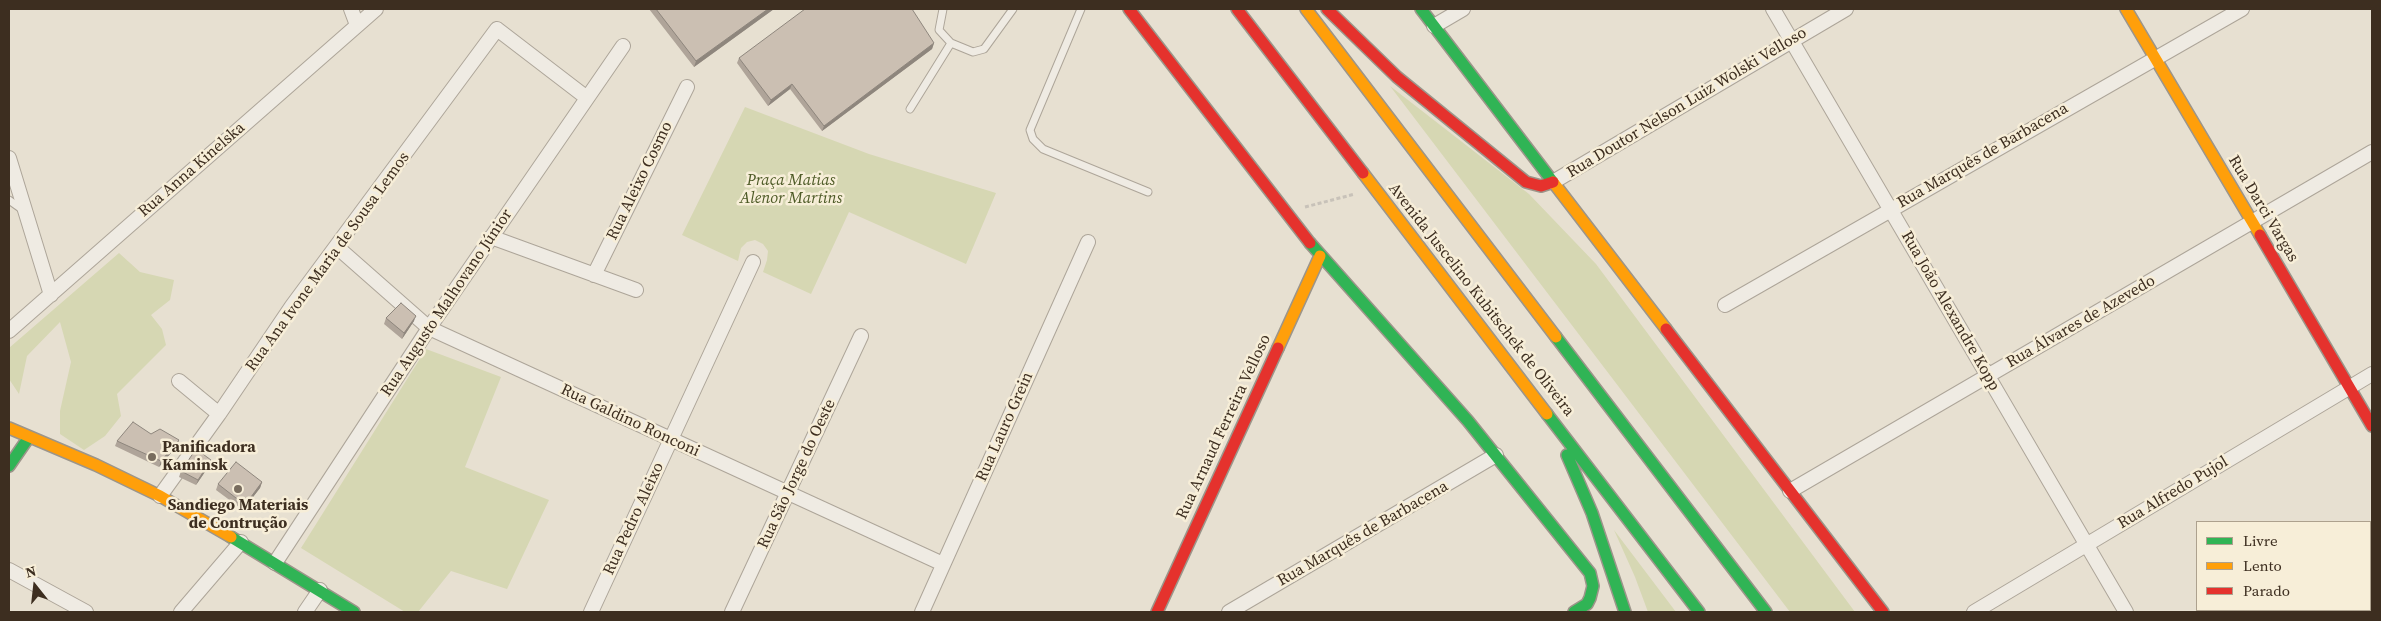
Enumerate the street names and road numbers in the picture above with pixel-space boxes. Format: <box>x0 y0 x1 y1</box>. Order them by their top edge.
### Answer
street label: Rua Doutor Nelson Luiz Wolski Velloso <box>1564 24 1810 182</box>
street label: Rua Marquês de Barbacena <box>1894 99 2072 213</box>
street label: Rua Anna Kinelska <box>135 118 249 222</box>
street label: Rua Aleixo Cosmo <box>603 119 677 243</box>
street label: Rua Ana Ivone Maria de Sousa Lemos <box>242 149 414 375</box>
street label: Rua Darci Vargas <box>2224 152 2302 266</box>
street label: Avenida Juscelino Kubitschek de Oliveira <box>1384 180 1578 420</box>
street label: Rua Augusto Malhovano Júnior <box>377 206 517 400</box>
street label: Rua João Alexandre Kopp <box>1896 228 2004 394</box>
street label: Rua Álvares de Azevedo <box>2003 272 2159 372</box>
street label: Rua Arnaud Ferreira Velloso <box>1173 331 1275 523</box>
street label: Rua Lauro Grein <box>972 369 1038 485</box>
street label: Rua Galdino Ronconi <box>557 380 703 462</box>
street label: Rua São Jorge do Oeste <box>754 396 840 552</box>
street label: Rua Alfredo Pujol <box>2114 452 2232 534</box>
street label: Rua Pedro Aleixo <box>599 460 669 578</box>
street label: Rua Marquês de Barbacena <box>1274 477 1452 591</box>

